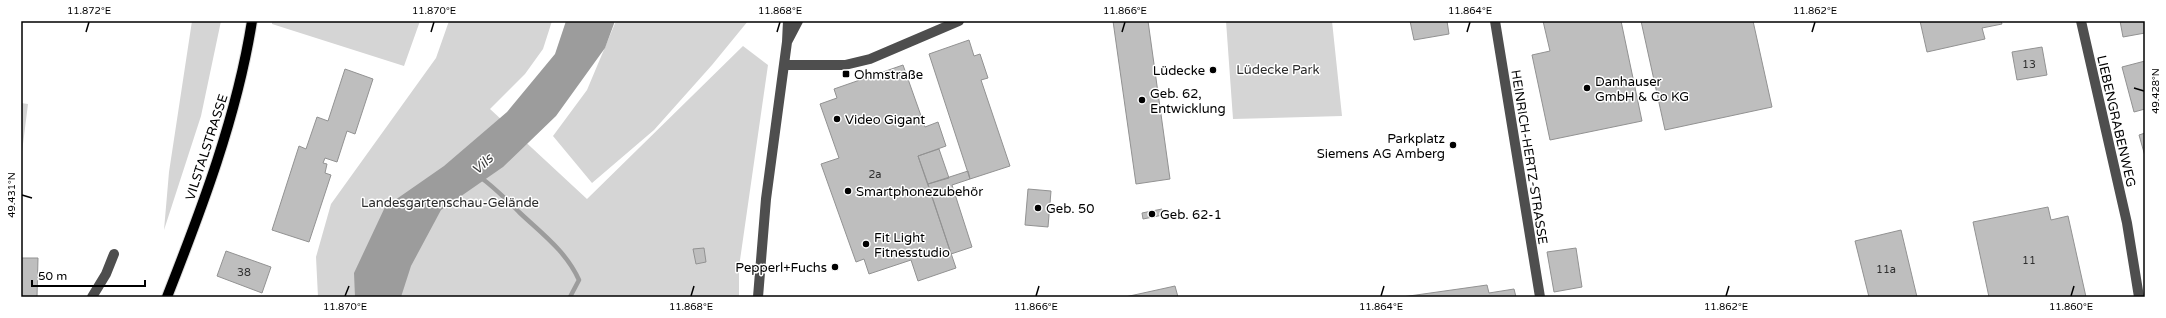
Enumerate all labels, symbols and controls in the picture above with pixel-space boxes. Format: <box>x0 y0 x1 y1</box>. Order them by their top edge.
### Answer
text: 11.872°E <box>67 5 111 17</box>
text: 11.870°E <box>412 5 456 17</box>
text: 11.868°E <box>758 5 802 17</box>
text: 11.866°E <box>1103 5 1147 17</box>
text: 11.864°E <box>1448 5 1492 17</box>
text: 11.862°E <box>1793 5 1837 17</box>
street label: LIEBENGRABENWEG <box>2093 54 2139 189</box>
house number: 13 <box>2022 58 2036 71</box>
park label: Lüdecke Park <box>1236 62 1320 78</box>
place label: Lüdecke <box>1153 63 1205 79</box>
marker: Lüdecke <box>1208 65 1218 75</box>
place label: Ohmstraße <box>854 67 923 83</box>
text: 49.428°N <box>2150 68 2162 114</box>
marker: Ohmstraße <box>841 69 851 79</box>
street label: HEINRICH-HERTZ-STRASSE <box>1507 69 1551 246</box>
place label: Danhauser GmbH & Co KG <box>1595 74 1689 105</box>
marker: Danhauser GmbH & Co KG <box>1582 83 1592 93</box>
place label: Geb. 62, Entwicklung <box>1150 86 1226 117</box>
street label: VILSTALSTRASSE <box>182 92 232 202</box>
marker: Geb. 62, Entwicklung <box>1137 95 1147 105</box>
place label: Video Gigant <box>845 112 925 128</box>
marker: Video Gigant <box>832 114 842 124</box>
place label: Parkplatz Siemens AG Amberg <box>1317 131 1445 162</box>
marker: Parkplatz Siemens AG Amberg <box>1448 140 1458 150</box>
water label: Vils <box>468 149 498 179</box>
house number: 2a <box>868 168 882 181</box>
text: 49.431°N <box>6 172 18 218</box>
place label: Smartphonezubehör <box>856 184 983 200</box>
marker: Smartphonezubehör <box>843 186 853 196</box>
park label: Landesgartenschau-Gelände <box>361 195 539 211</box>
place label: Geb. 50 <box>1046 201 1094 217</box>
marker: Geb. 50 <box>1033 203 1043 213</box>
place label: Geb. 62-1 <box>1160 207 1222 223</box>
marker: Geb. 62-1 <box>1147 209 1157 219</box>
place label: Fit Light Fitnesstudio <box>874 230 950 261</box>
marker: Fit Light Fitnesstudio <box>861 239 871 249</box>
house number: 11 <box>2022 254 2036 267</box>
place label: Pepperl+Fuchs <box>735 260 827 276</box>
scale bar <box>32 262 145 288</box>
marker: Pepperl+Fuchs <box>830 262 840 272</box>
house number: 11a <box>1876 263 1896 276</box>
house number: 38 <box>237 266 251 279</box>
text: 50 m <box>38 269 67 283</box>
text: 11.870°E <box>323 301 367 313</box>
text: 11.868°E <box>669 301 713 313</box>
text: 11.866°E <box>1014 301 1058 313</box>
text: 11.864°E <box>1359 301 1403 313</box>
text: 11.862°E <box>1704 301 1748 313</box>
text: 11.860°E <box>2049 301 2093 313</box>

